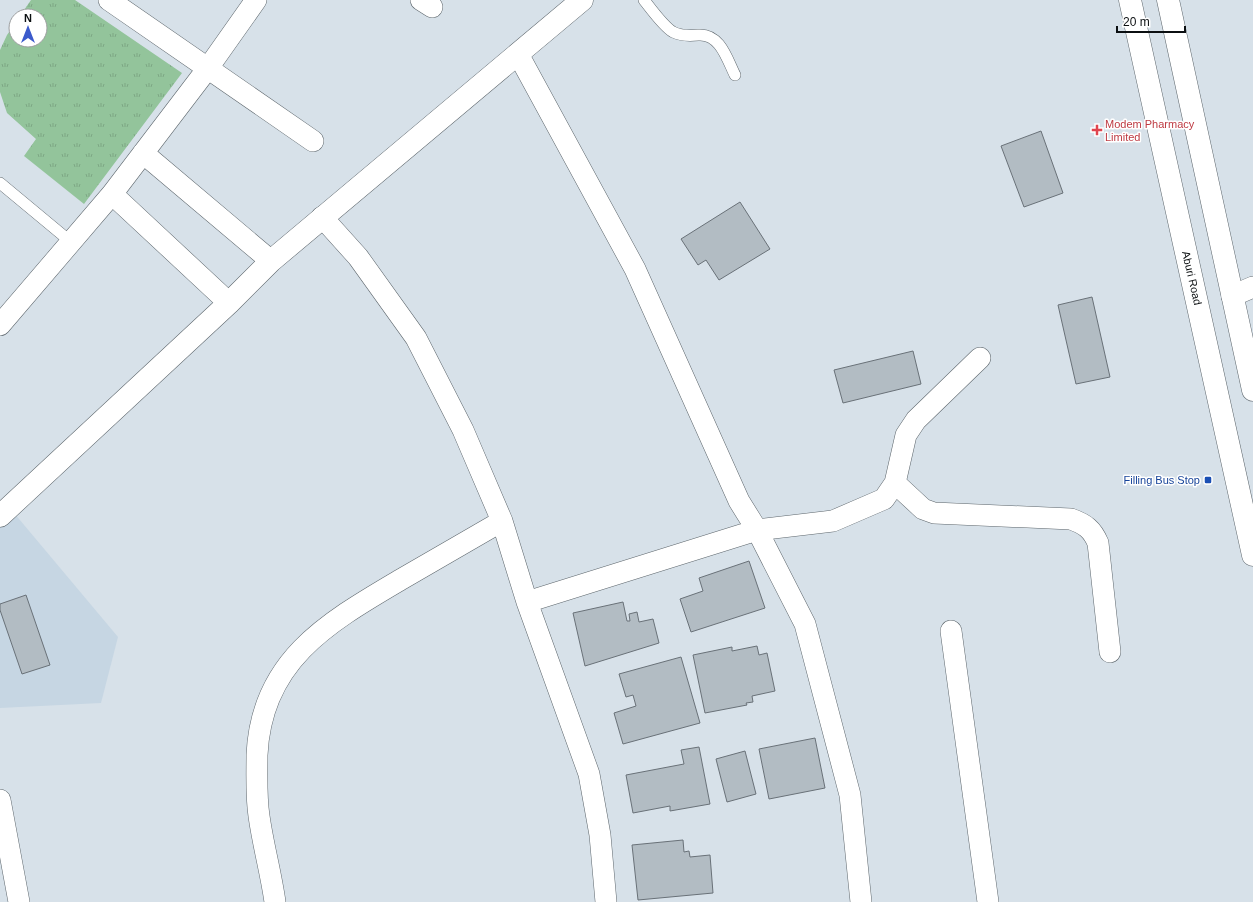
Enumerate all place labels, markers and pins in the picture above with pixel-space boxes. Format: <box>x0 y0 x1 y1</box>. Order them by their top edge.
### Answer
place label: Modem Pharmacy Limited <box>1105 118 1195 143</box>
marker: Modem Pharmacy Limited <box>1092 125 1102 135</box>
place label: Filling Bus Stop <box>1124 474 1200 486</box>
marker: Filling Bus Stop <box>1203 475 1213 485</box>

